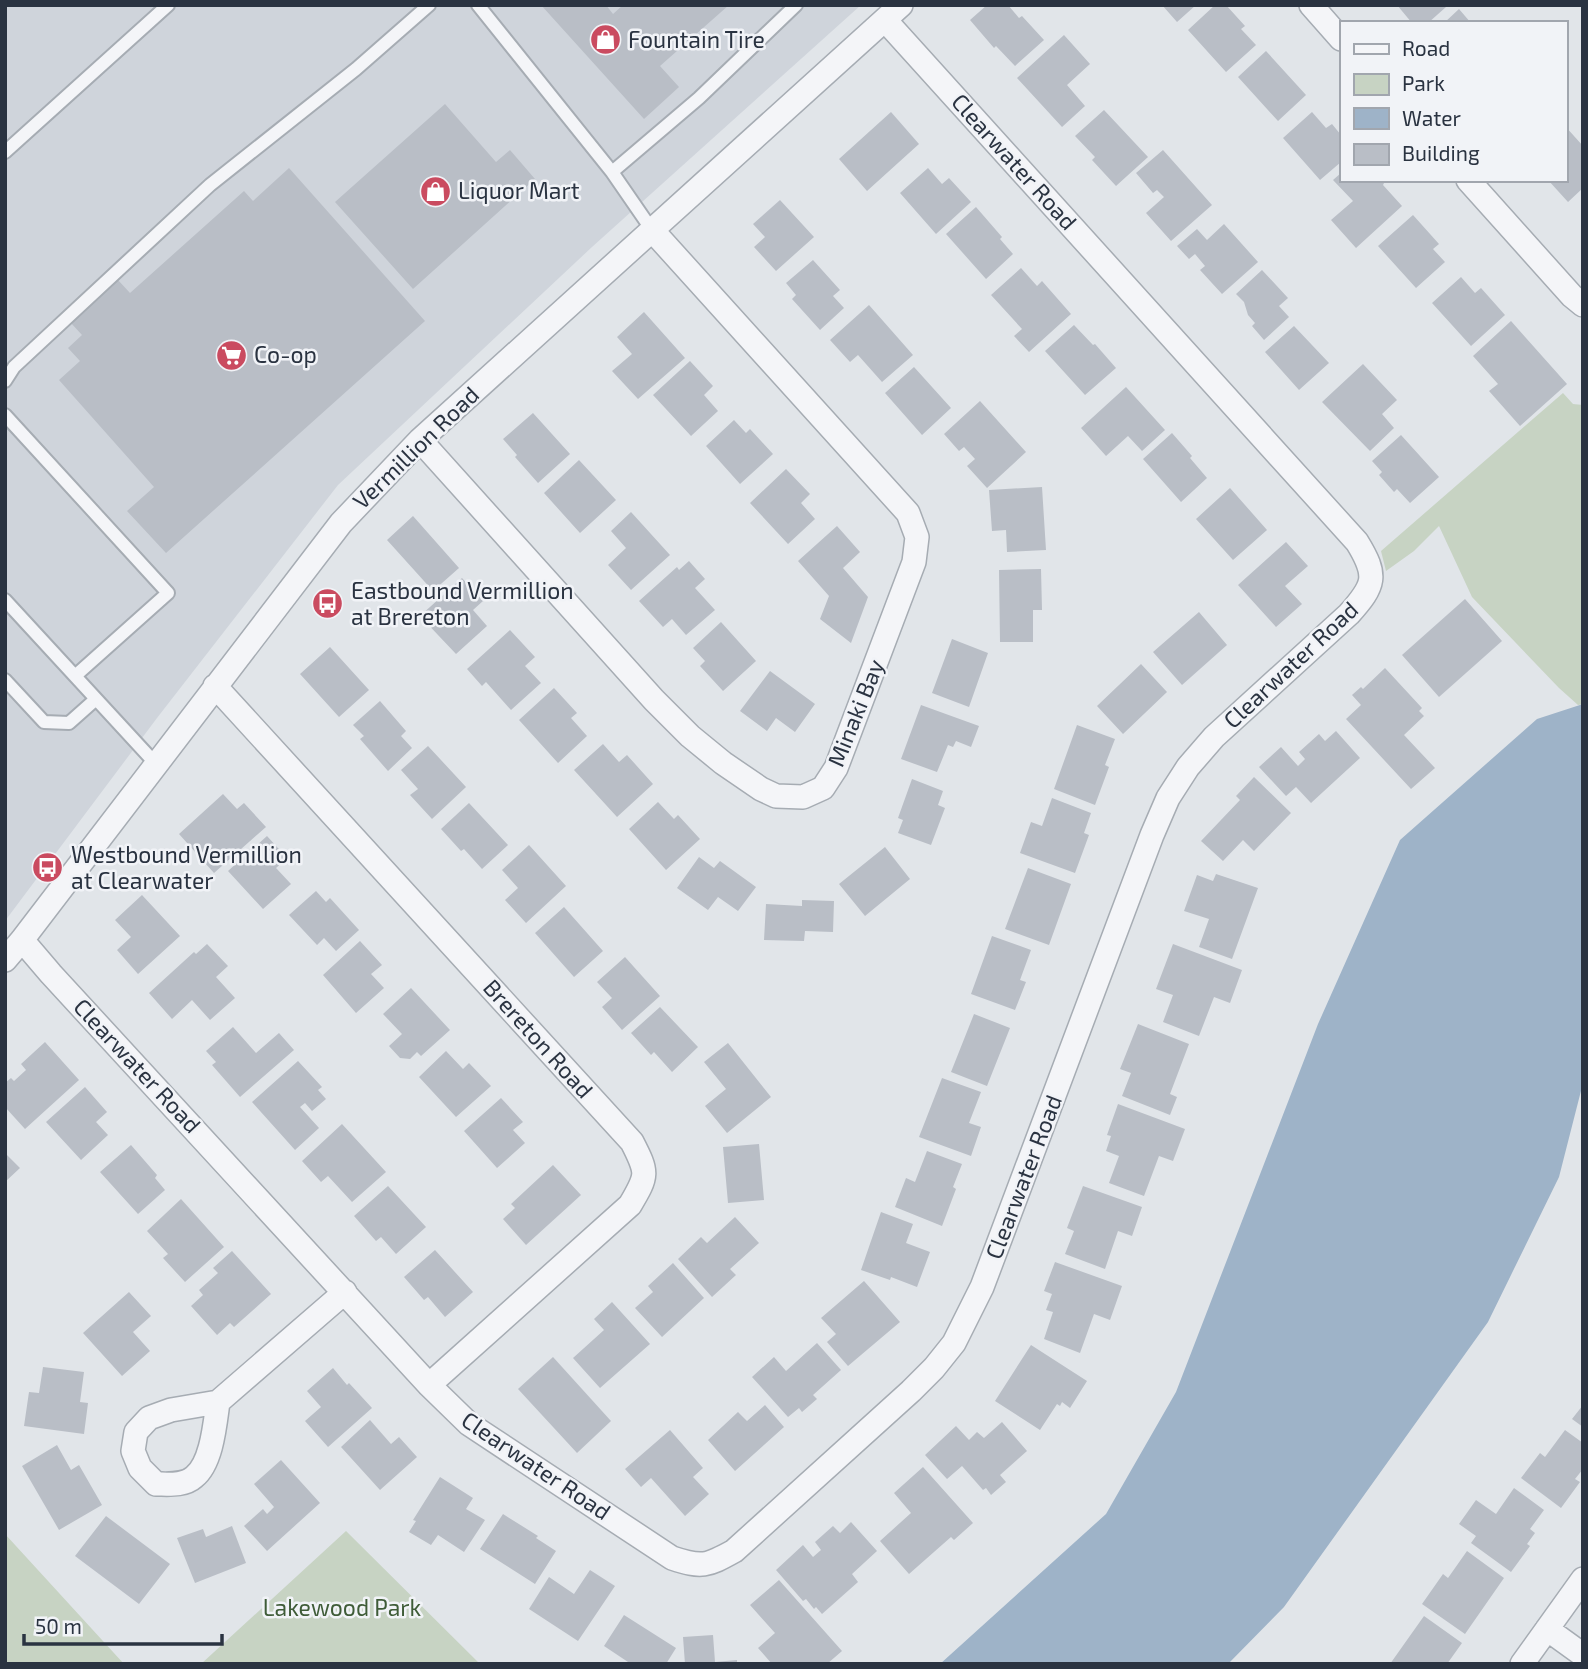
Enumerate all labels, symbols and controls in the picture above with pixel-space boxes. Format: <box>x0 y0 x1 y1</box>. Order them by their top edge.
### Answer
legend <box>1340 21 1567 182</box>
shop icon: Fountain Tire <box>588 23 622 57</box>
place label: Fountain Tire <box>628 25 765 53</box>
text: Road <box>1402 35 1450 60</box>
text: Park <box>1402 70 1445 95</box>
street label: Clearwater Road <box>946 87 1083 235</box>
text: Water <box>1402 105 1461 130</box>
text: Building <box>1402 140 1480 165</box>
shop icon: Liquor Mart <box>418 174 452 208</box>
place label: Liquor Mart <box>458 176 580 204</box>
supermarket icon: Co-op <box>214 338 248 372</box>
place label: Co-op <box>254 340 317 368</box>
street label: Vermillion Road <box>346 380 484 514</box>
place label: Eastbound Vermillion at Brereton <box>351 576 574 630</box>
bus stop icon: Eastbound Vermillion at Brereton <box>311 587 345 621</box>
street label: Clearwater Road <box>1217 595 1363 734</box>
street label: Minaki Bay <box>821 655 889 770</box>
place label: Westbound Vermillion at Clearwater <box>71 840 302 894</box>
bus stop icon: Westbound Vermillion at Clearwater <box>31 851 65 885</box>
street label: Brereton Road <box>478 973 599 1103</box>
street label: Clearwater Road <box>68 992 207 1138</box>
street label: Clearwater Road <box>979 1091 1067 1263</box>
street label: Clearwater Road <box>457 1405 616 1525</box>
park label: Lakewood Park <box>263 1593 422 1621</box>
scale bar <box>24 1602 222 1646</box>
text: 50 m <box>35 1613 82 1638</box>

